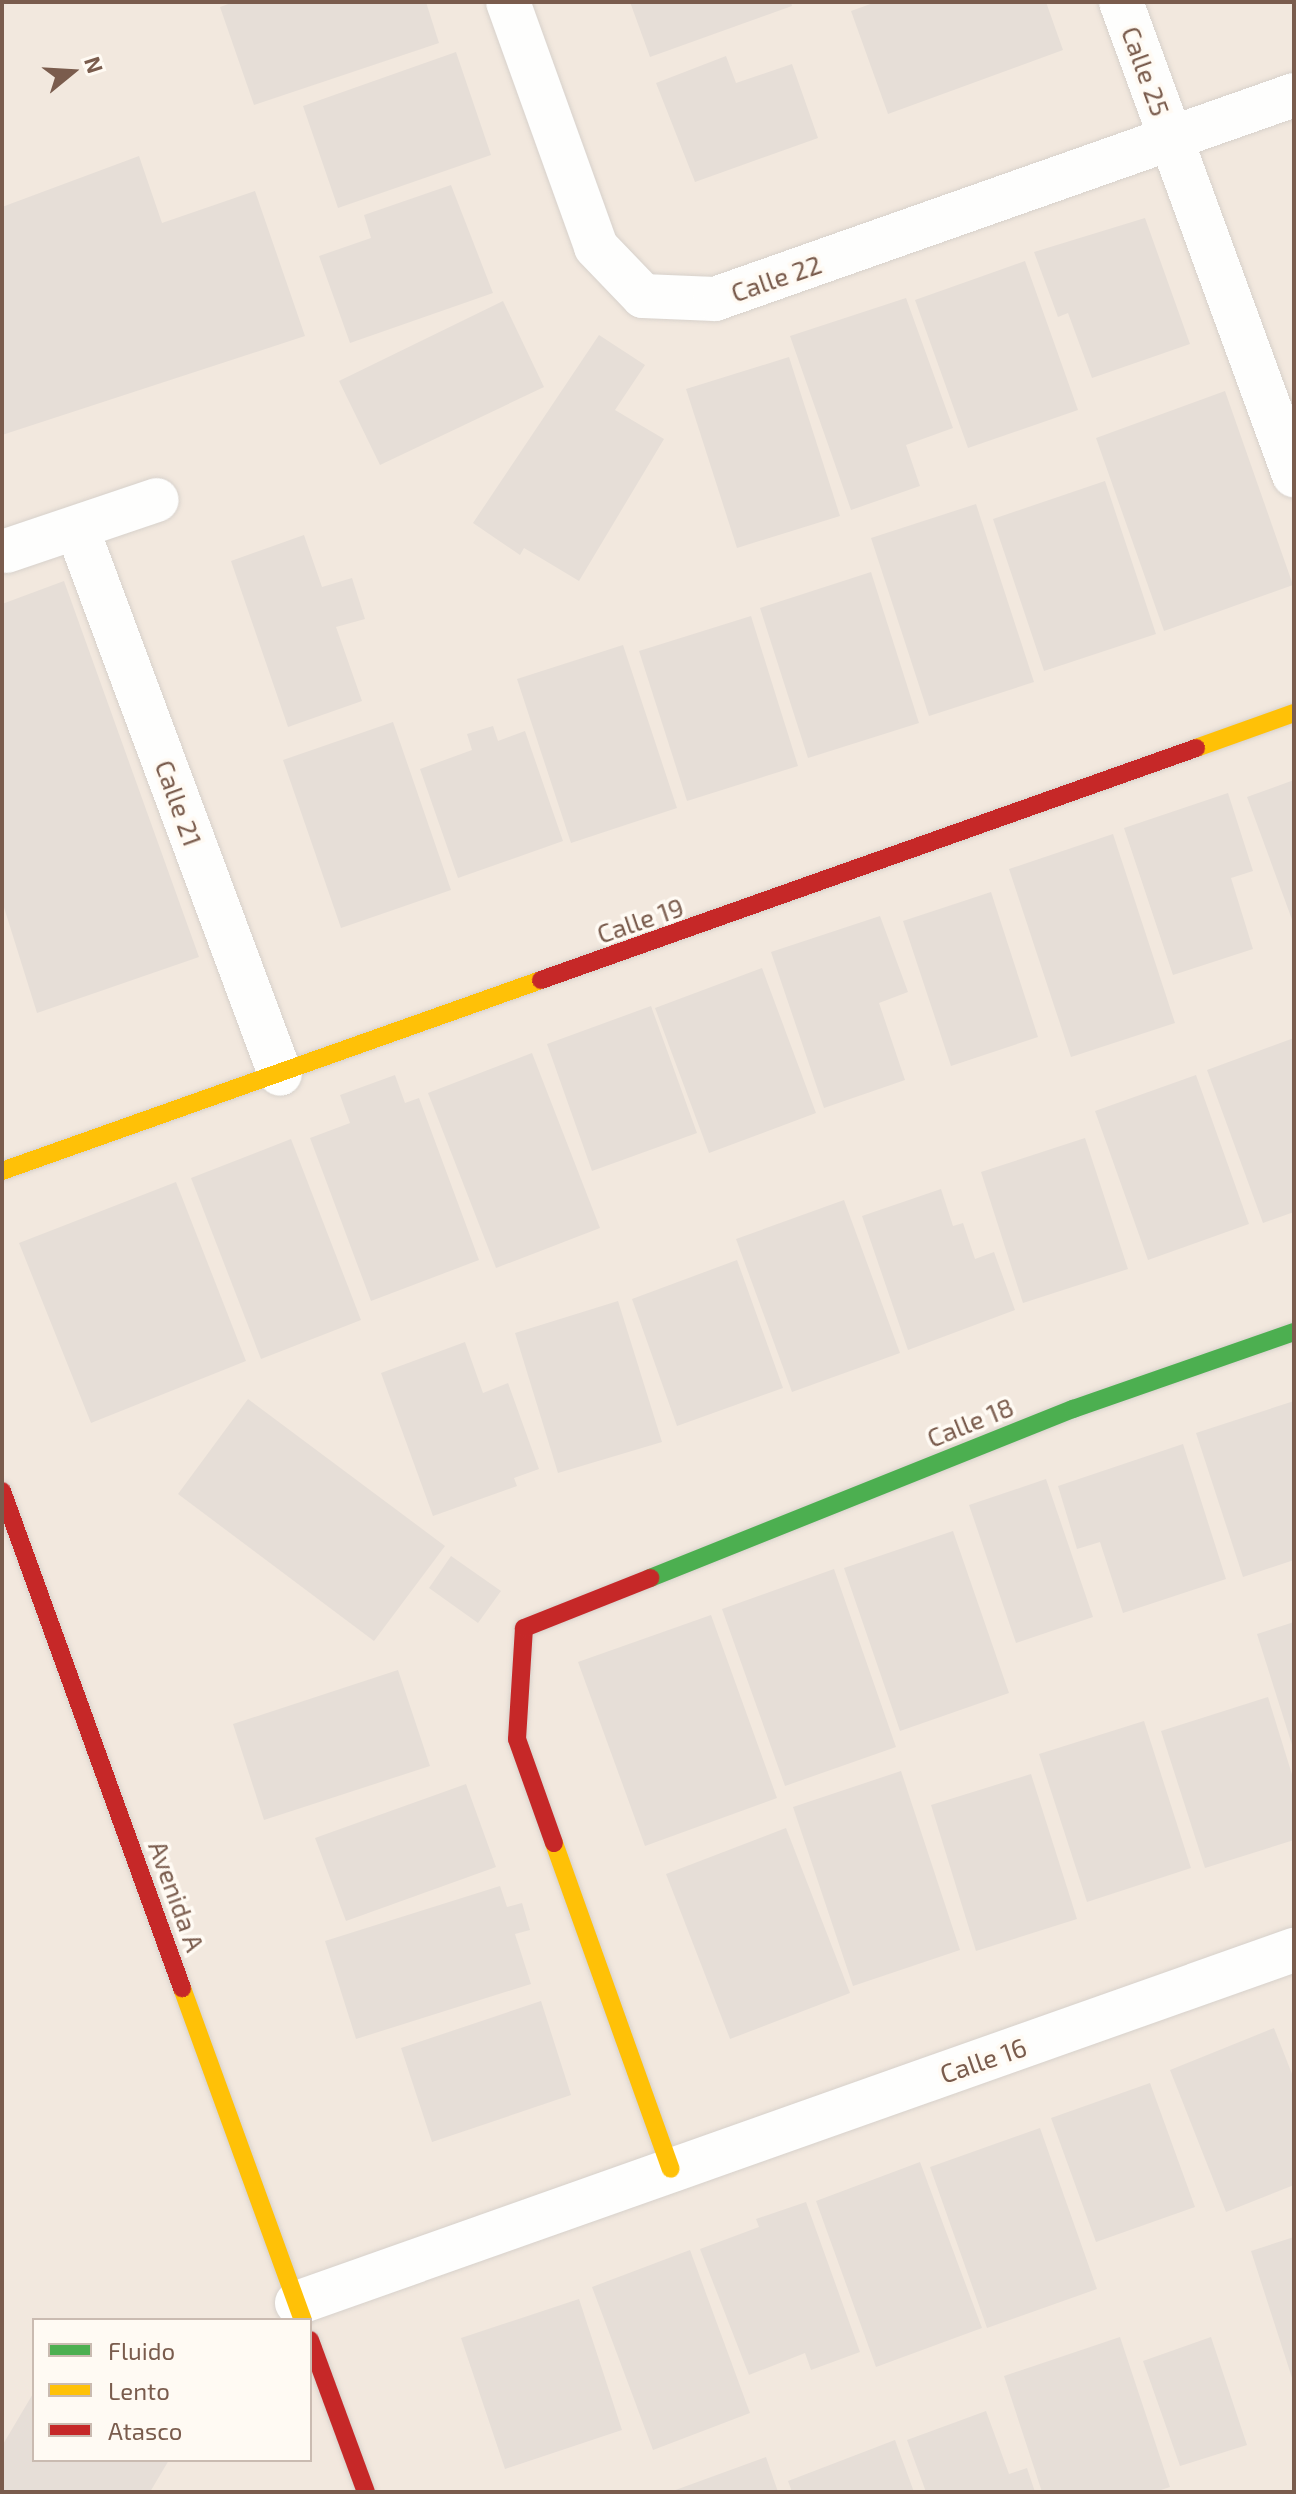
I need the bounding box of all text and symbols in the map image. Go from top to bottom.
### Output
street label: Calle 25 [1115,22,1177,120]
north arrow [32,32,112,112]
text: N [80,53,110,76]
street label: Calle 22 [727,248,825,308]
street label: Calle 21 [149,756,209,850]
street label: Calle 19 [593,891,687,949]
street label: Calle 18 [922,1391,1018,1453]
street label: Avenida A [143,1836,211,1956]
street label: Calle 16 [936,2031,1030,2089]
legend [32,2318,312,2462]
text: Fluido [108,2336,175,2365]
text: Lento [108,2376,170,2405]
text: Atasco [108,2416,182,2445]

